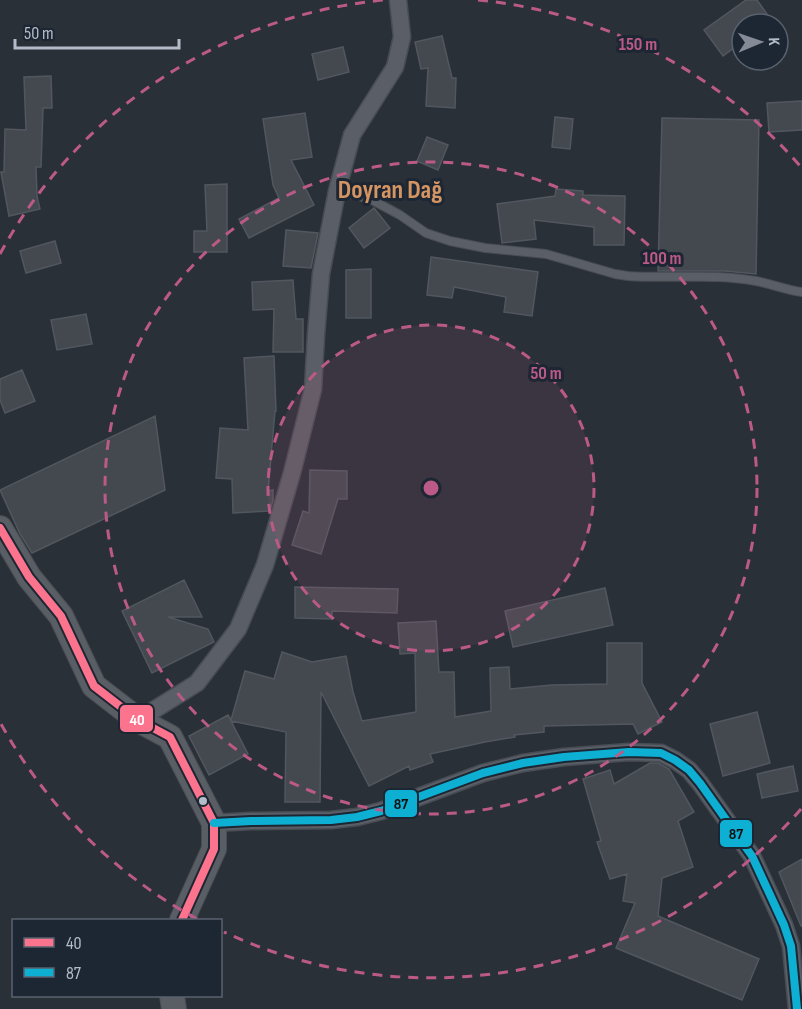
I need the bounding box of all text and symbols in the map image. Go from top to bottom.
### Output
scale bar [15,12,178,50]
north arrow [730,12,790,72]
text: 50 m [24,23,54,44]
text: 150 m [619,34,657,55]
text: K [764,37,783,46]
district label: Doyran Dağ [338,175,442,206]
text: 100 m [643,248,682,269]
text: 50 m [530,363,562,384]
centre of rings [421,478,441,498]
line badge: 40 [119,704,154,733]
text: 40 [129,711,145,730]
line badge: 87 [384,789,418,818]
unlabelled marker [197,795,209,807]
text: 87 [394,795,408,814]
line badge: 87 [719,819,753,848]
text: 87 [729,825,743,844]
legend [12,919,222,997]
text: 40 [66,933,82,954]
text: 87 [66,963,82,984]

